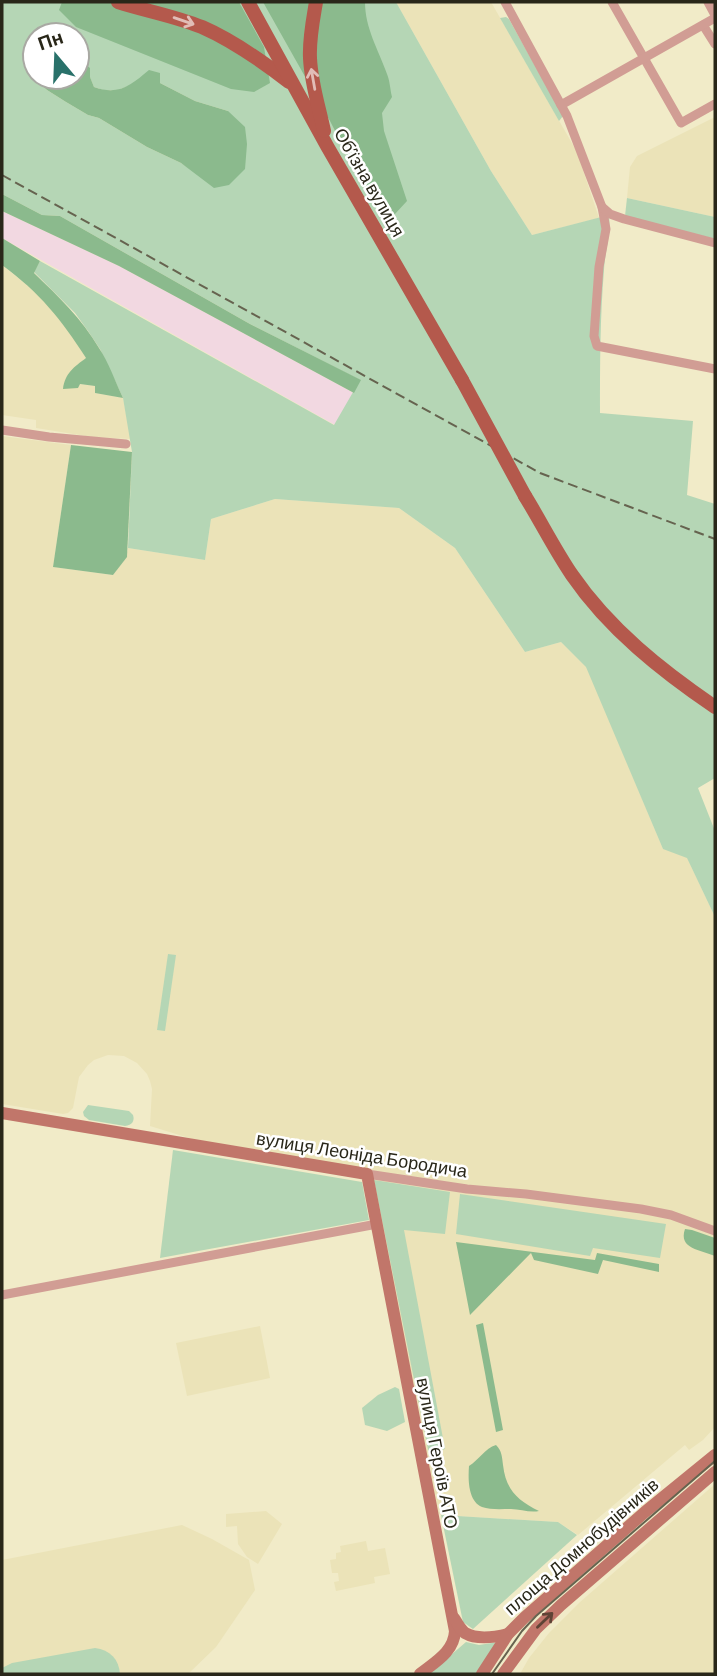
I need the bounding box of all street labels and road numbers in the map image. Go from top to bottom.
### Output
street label: Обʼїзна вулиця [330,124,410,240]
street label: вулиця Леоніда Бородича [255,1126,470,1182]
street label: вулиця Героїв АТО [413,1376,463,1530]
street label: площа Домнобудівників [499,1473,663,1619]

